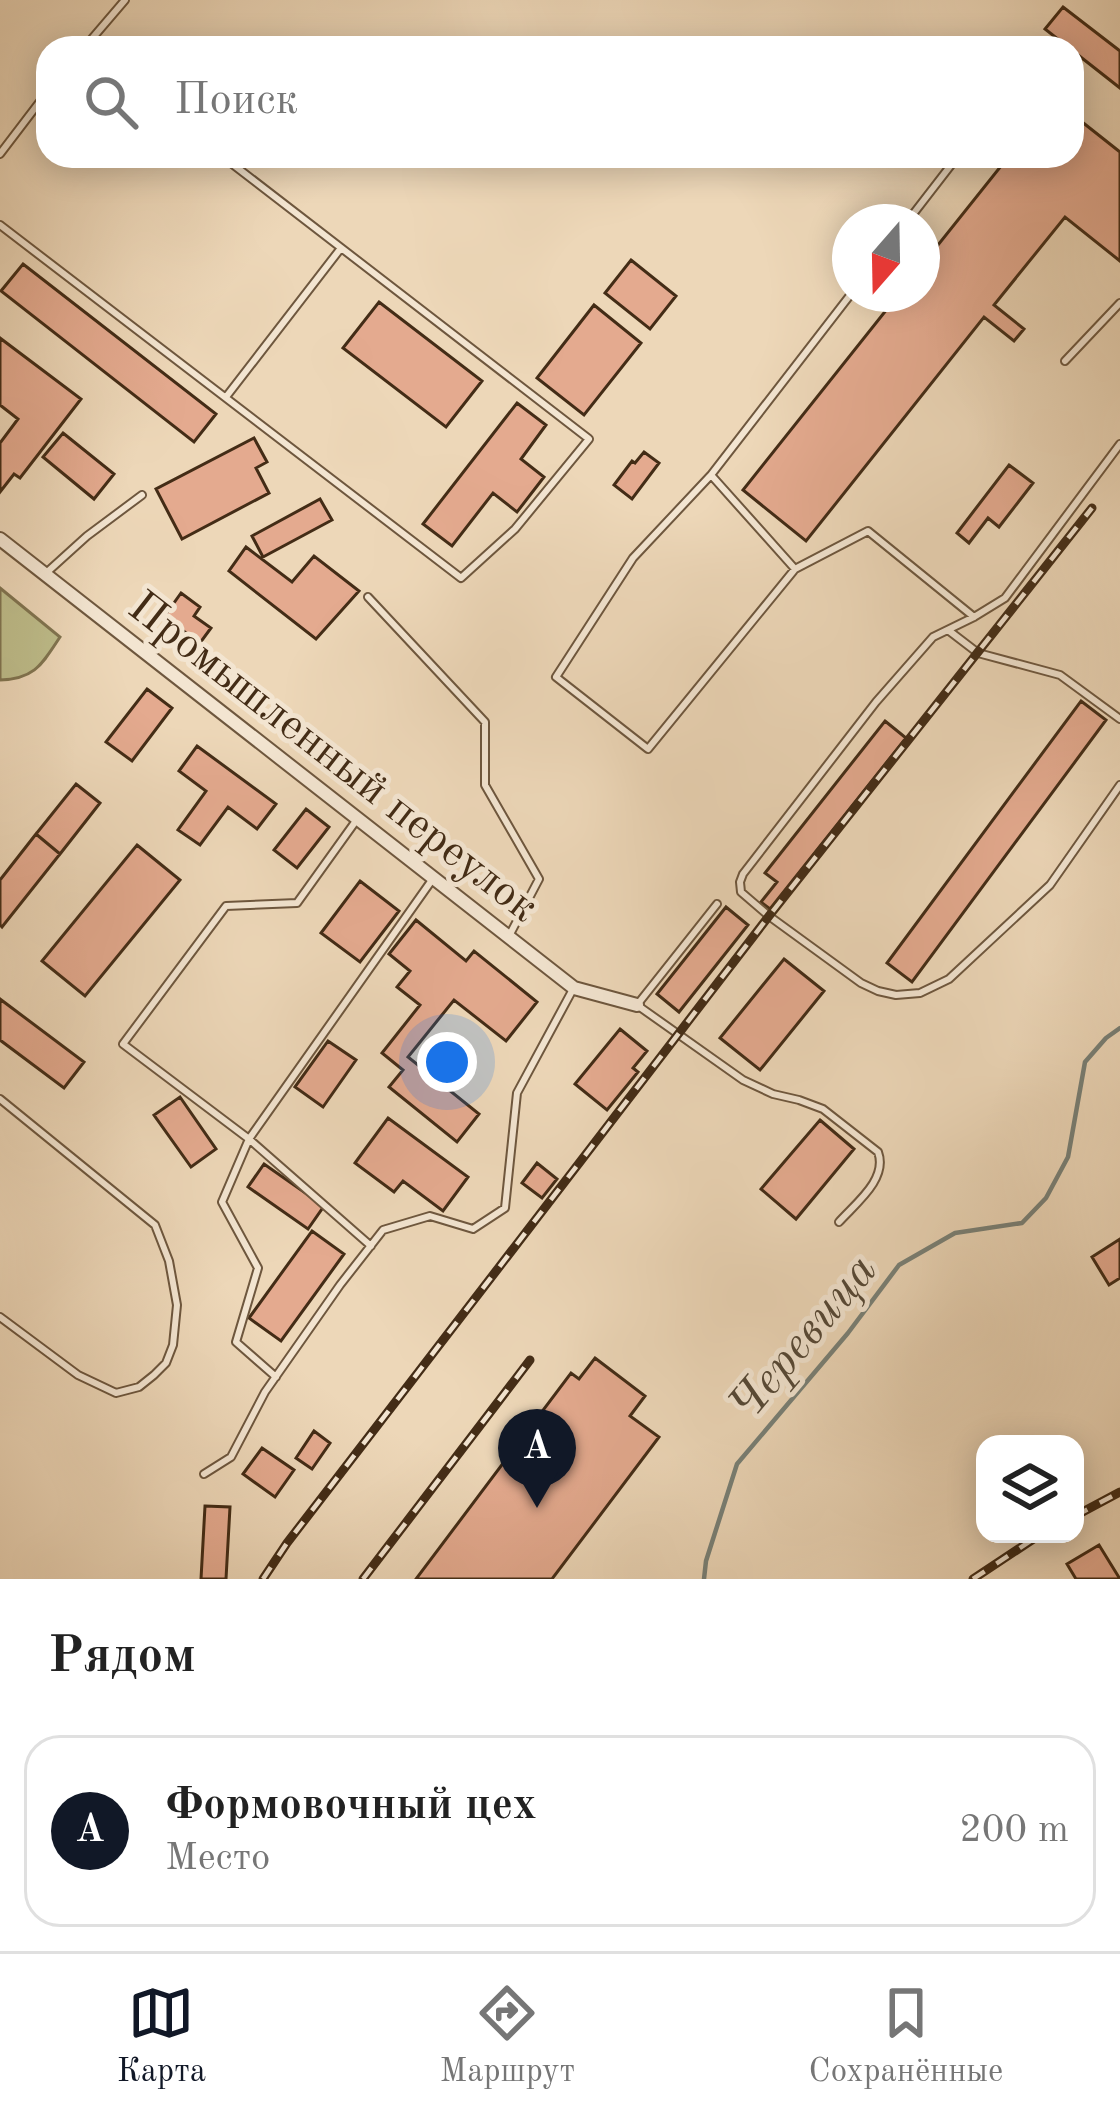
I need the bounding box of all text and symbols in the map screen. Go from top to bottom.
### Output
search box [36,36,1084,168]
icon: search [78,69,144,135]
text: Поиск [174,79,298,124]
north arrow [832,204,940,312]
street label: Промышленный переулок [119,585,546,932]
your location [417,1032,477,1092]
water label: Черевица [721,1246,887,1431]
pin: A [498,1409,576,1508]
map controls [976,1435,1084,1543]
button: layers [976,1435,1084,1543]
text: Рядом [48,1632,196,1683]
text: Формовочный цех [165,1784,536,1829]
text: A [75,1811,105,1850]
text: 200 m [959,1811,1069,1850]
text: Место [165,1839,270,1878]
tab: Карта [117,1980,206,2093]
tab: Маршрут [440,1980,575,2093]
tab: Сохранённые [809,1980,1003,2093]

